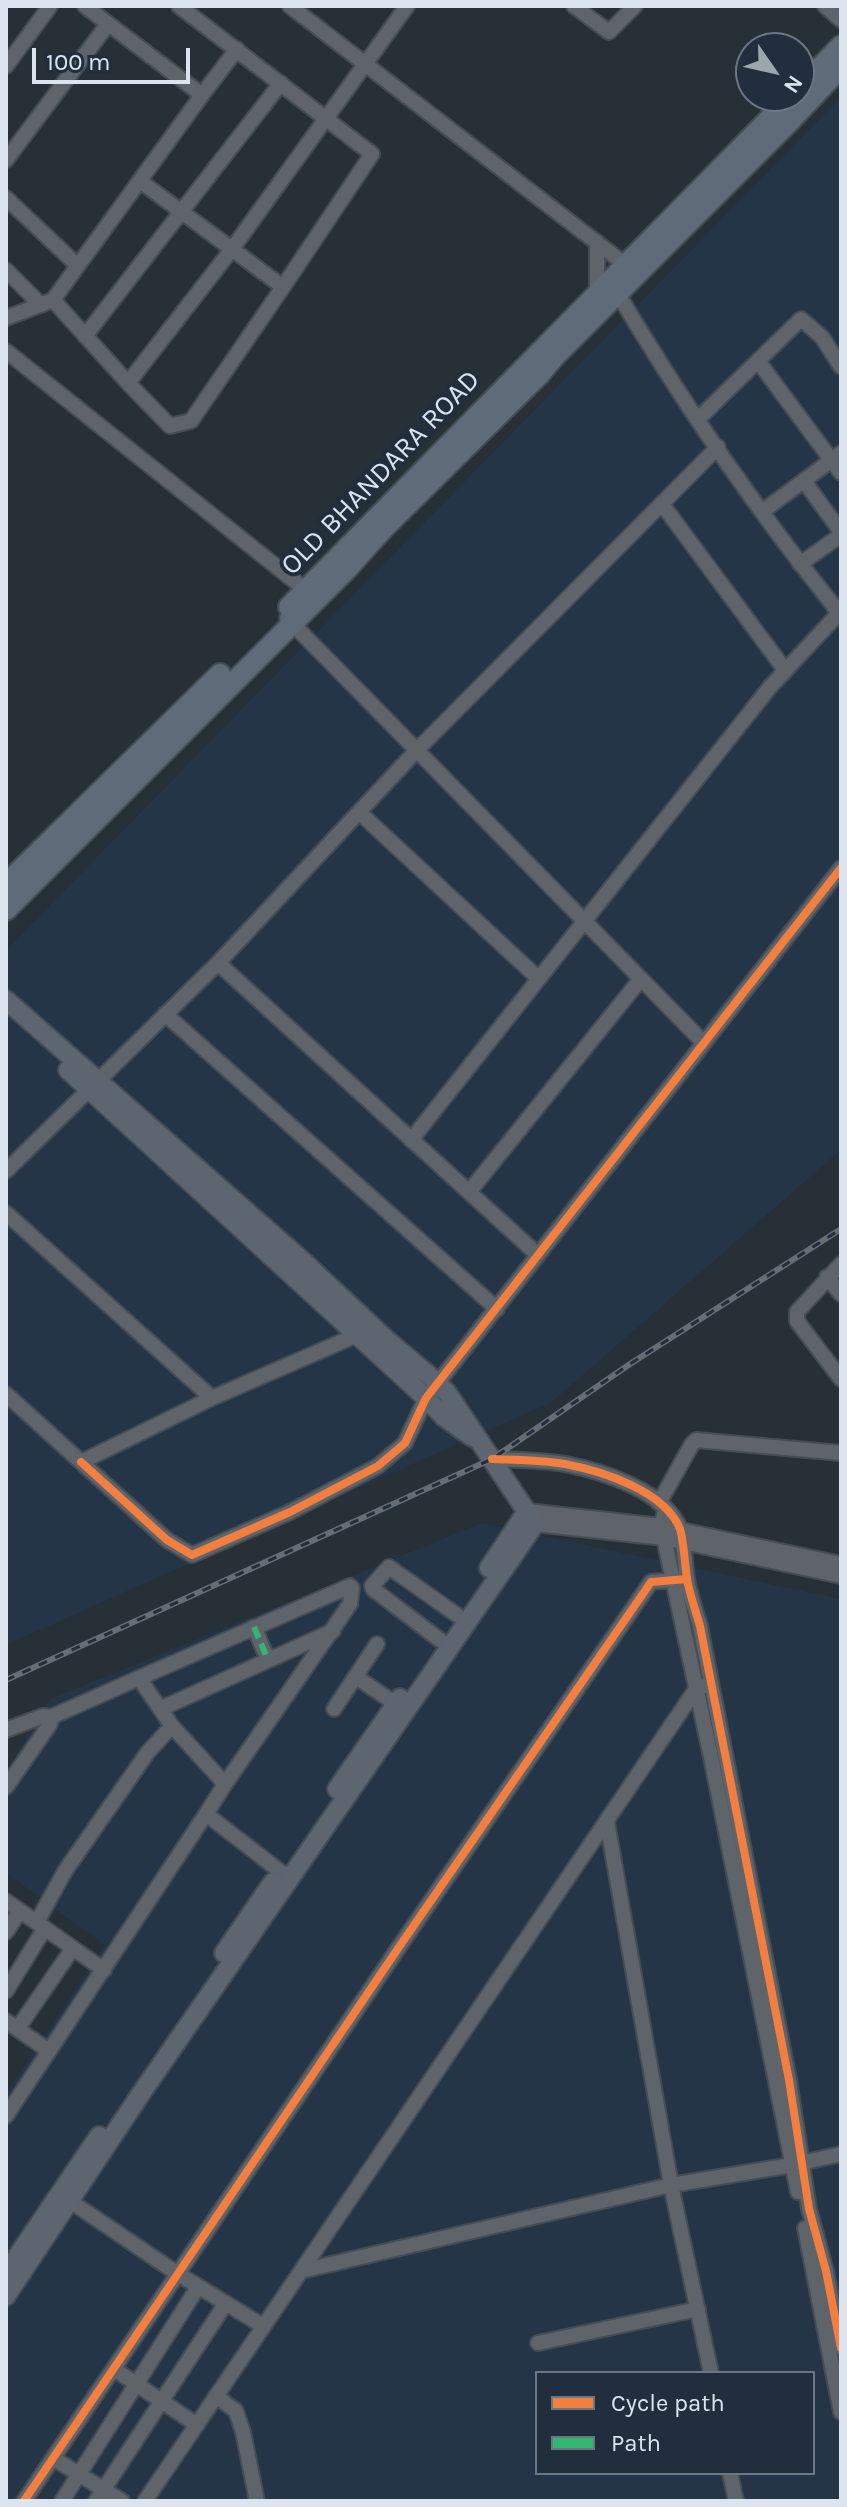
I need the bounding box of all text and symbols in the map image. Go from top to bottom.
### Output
scale bar [36,32,194,82]
north arrow [735,32,815,112]
text: 100 m [46,48,111,76]
text: N [778,70,808,98]
street label: OLD BHANDARA ROAD [274,364,488,582]
legend [535,2371,815,2475]
text: Cycle path [611,2389,725,2417]
text: Path [611,2429,661,2457]

